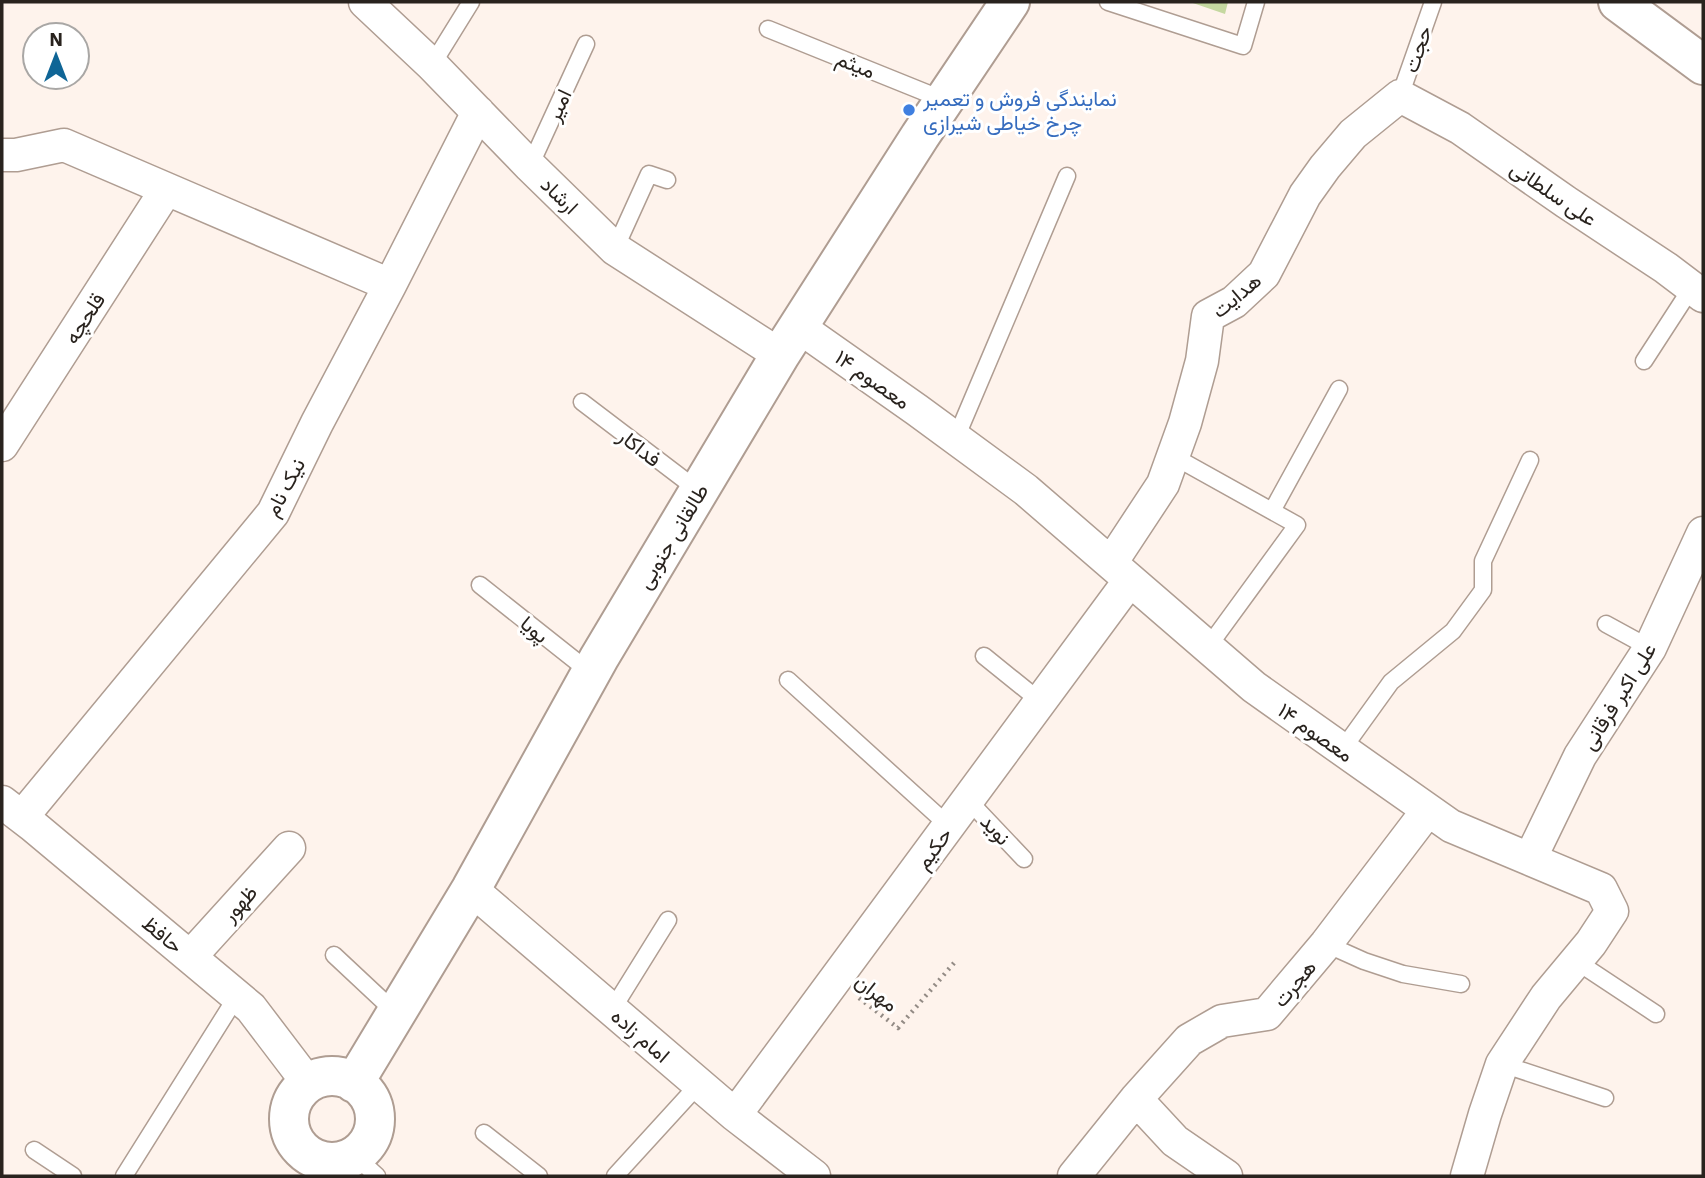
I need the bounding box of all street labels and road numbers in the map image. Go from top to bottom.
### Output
street label: حجت [1396,22,1438,76]
street label: میثم [832,44,880,85]
street label: امیر [538,84,578,127]
street label: علی سلطانی [1505,154,1603,232]
street label: ارشاد [535,170,585,220]
street label: هدایت [1205,266,1267,324]
street label: قلحچه [57,287,112,350]
street label: ۱۴ معصوم [829,343,916,416]
street label: فداکار [612,421,667,473]
street label: نیک نام [257,453,312,522]
street label: طالقانی جنوبی [630,478,714,594]
street label: پویا [514,609,555,650]
street label: علی اکبر فرقانی [1574,637,1662,755]
street label: ۱۴ معصوم [1272,696,1359,769]
street label: نوید [974,807,1018,851]
street label: حکیم [908,821,959,875]
street label: ظهور [214,879,263,928]
street label: حافظ [137,909,189,959]
street label: هجرت [1266,953,1322,1013]
street label: مهران [850,966,904,1018]
street label: امام زاده [605,1002,676,1069]

